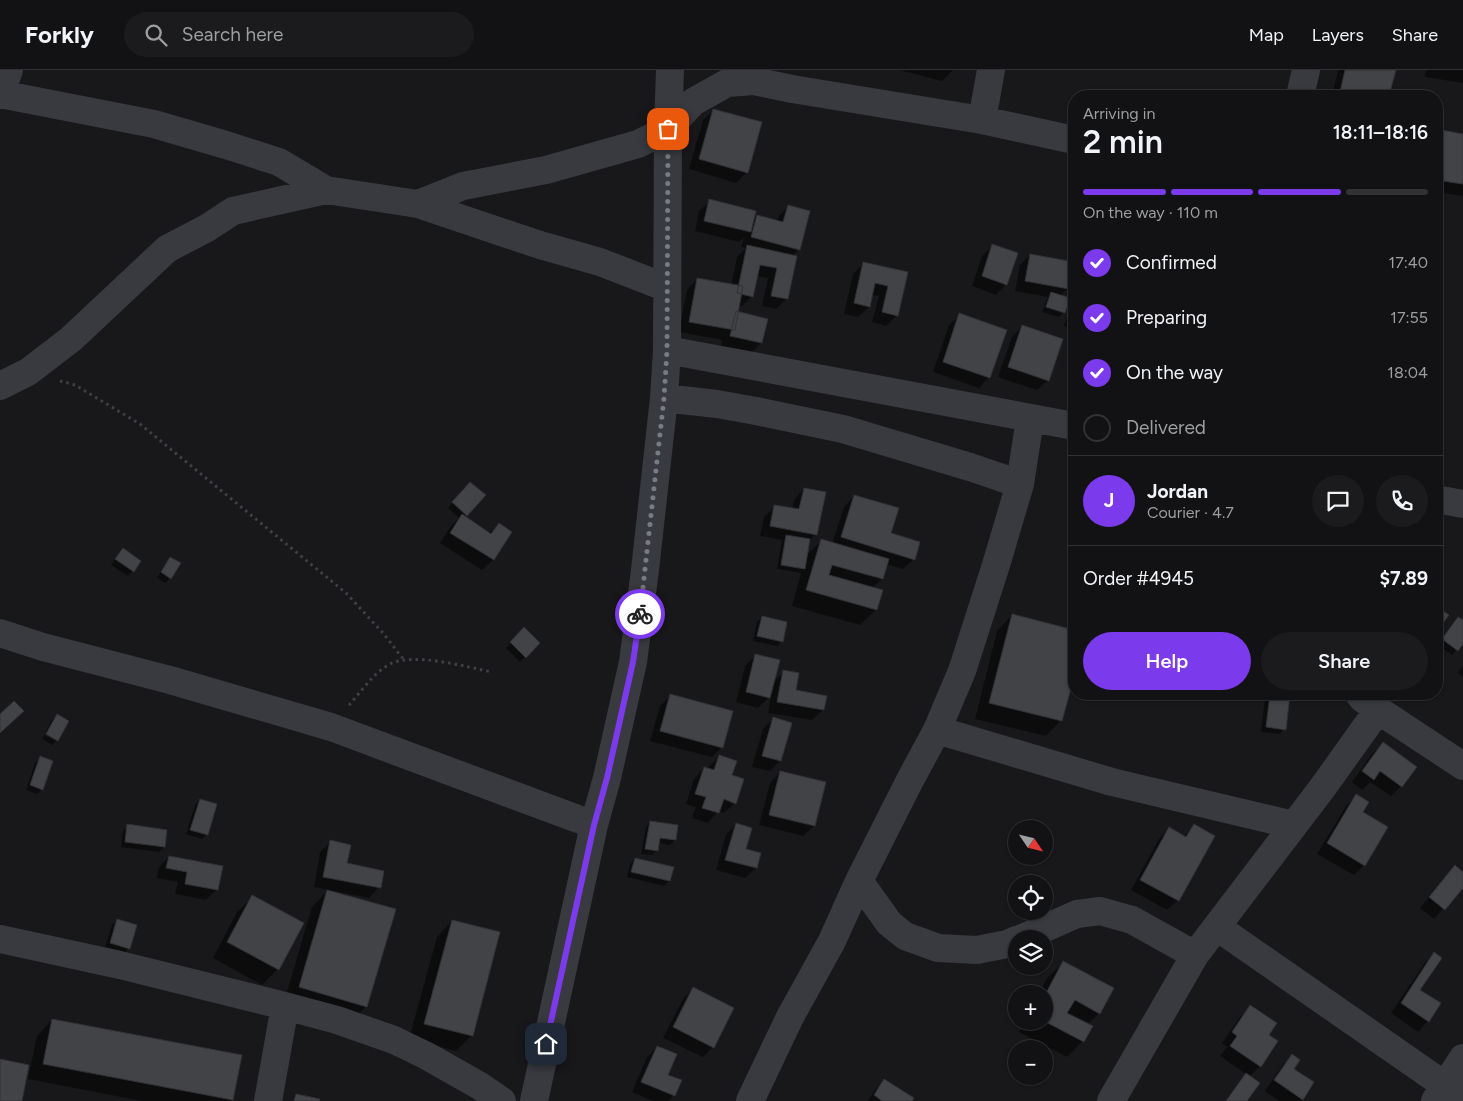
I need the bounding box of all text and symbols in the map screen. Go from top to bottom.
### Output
search box [124,12,474,57]
text: Forkly [25,20,94,49]
icon: search [142,21,170,49]
text: Search here [182,23,283,46]
text: Map [1249,24,1284,46]
text: Layers [1312,24,1364,46]
text: Share [1392,24,1438,46]
text: Arriving in [1083,104,1155,123]
pin [647,108,689,150]
icon: bag [654,115,682,143]
text: 18:11–18:16 [1333,121,1428,144]
text: 2 min [1083,123,1163,161]
text: On the way · 110 m [1083,203,1218,222]
icon: check [1083,249,1111,277]
text: Confirmed [1126,251,1217,274]
text: 17:40 [1389,253,1428,272]
icon: check [1083,304,1111,332]
text: Preparing [1126,306,1207,329]
text: 17:55 [1390,308,1428,327]
icon: check [1083,359,1111,387]
text: On the way [1126,361,1223,384]
text: 18:04 [1387,363,1428,382]
text: Delivered [1126,416,1206,439]
button: chat [1312,475,1364,527]
button: phone [1376,475,1428,527]
text: Jordan [1147,480,1208,503]
text: J [1104,489,1114,512]
text: Courier · 4.7 [1147,503,1234,522]
text: Order #4945 [1083,567,1194,590]
text: $7.89 [1380,567,1428,590]
courier [615,589,665,639]
icon: bike [626,600,654,628]
button: Help [1083,632,1251,690]
button: Share [1261,632,1428,690]
north arrow [1008,820,1052,865]
map controls [1008,820,1053,1085]
button: locate [1008,875,1053,920]
button: layers [1008,930,1053,975]
button: + [1008,985,1053,1030]
pin [525,1023,567,1065]
icon: home [532,1030,560,1058]
button: − [1008,1040,1053,1085]

